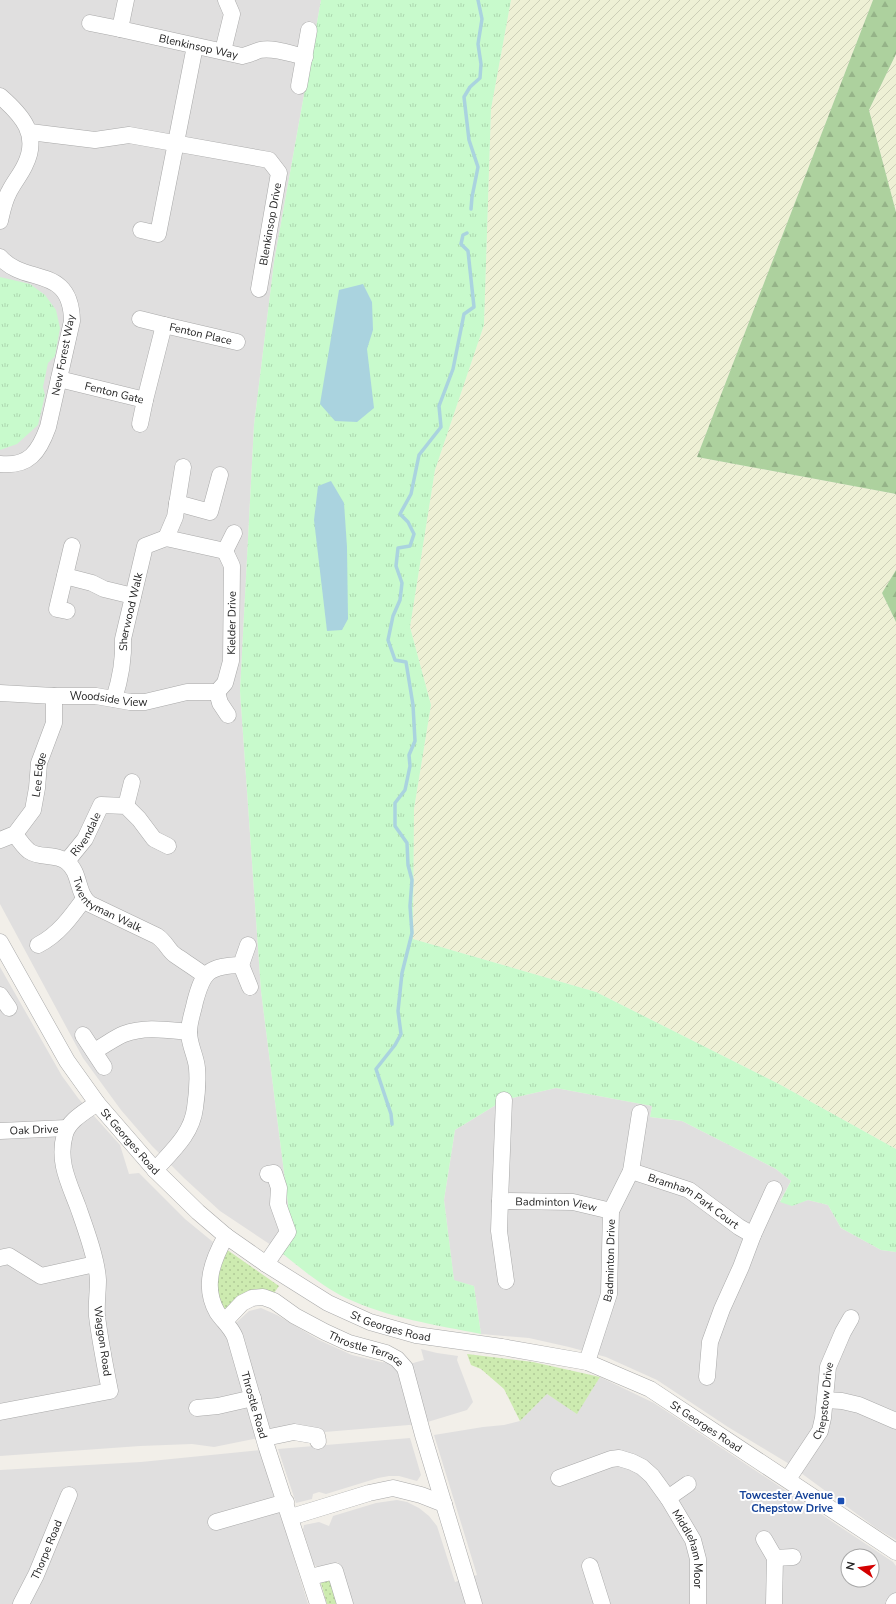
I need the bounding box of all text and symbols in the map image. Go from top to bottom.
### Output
street label: Blenkinsop Way [157,31,240,63]
street label: Blenkinsop Drive [256,181,285,267]
street label: New Forest Way [48,313,79,397]
street label: Fenton Place [168,319,233,349]
street label: Fenton Gate [83,379,146,407]
street label: Sherwood Walk [116,571,147,651]
street label: Kielder Drive [224,591,240,655]
street label: Woodside View [70,689,148,710]
street label: Lee Edge [28,750,50,799]
street label: Rivendale [67,810,105,859]
street label: Twentyman Walk [69,875,145,936]
street label: St Georges Road [97,1105,163,1178]
street label: Oak Drive [9,1121,59,1139]
street label: Bramham Park Court [646,1170,742,1233]
street label: Badminton View [515,1194,599,1215]
street label: Badminton Drive [600,1219,619,1304]
street label: Waggon Road [90,1305,115,1377]
street label: St Georges Road [348,1307,432,1345]
street label: Throstle Terrace [326,1328,407,1370]
street label: Chepstow Drive [809,1359,838,1443]
street label: Throstle Road [237,1370,271,1441]
street label: St Georges Road [667,1397,745,1456]
place label: Towcester Avenue Chepstow Drive [739,1488,833,1516]
marker: Towcester Avenue Chepstow Drive [836,1496,846,1506]
street label: Middleham Moor [668,1507,705,1589]
street label: Thorpe Road [28,1518,66,1583]
north arrow [840,1548,880,1588]
text: N [843,1560,859,1572]

